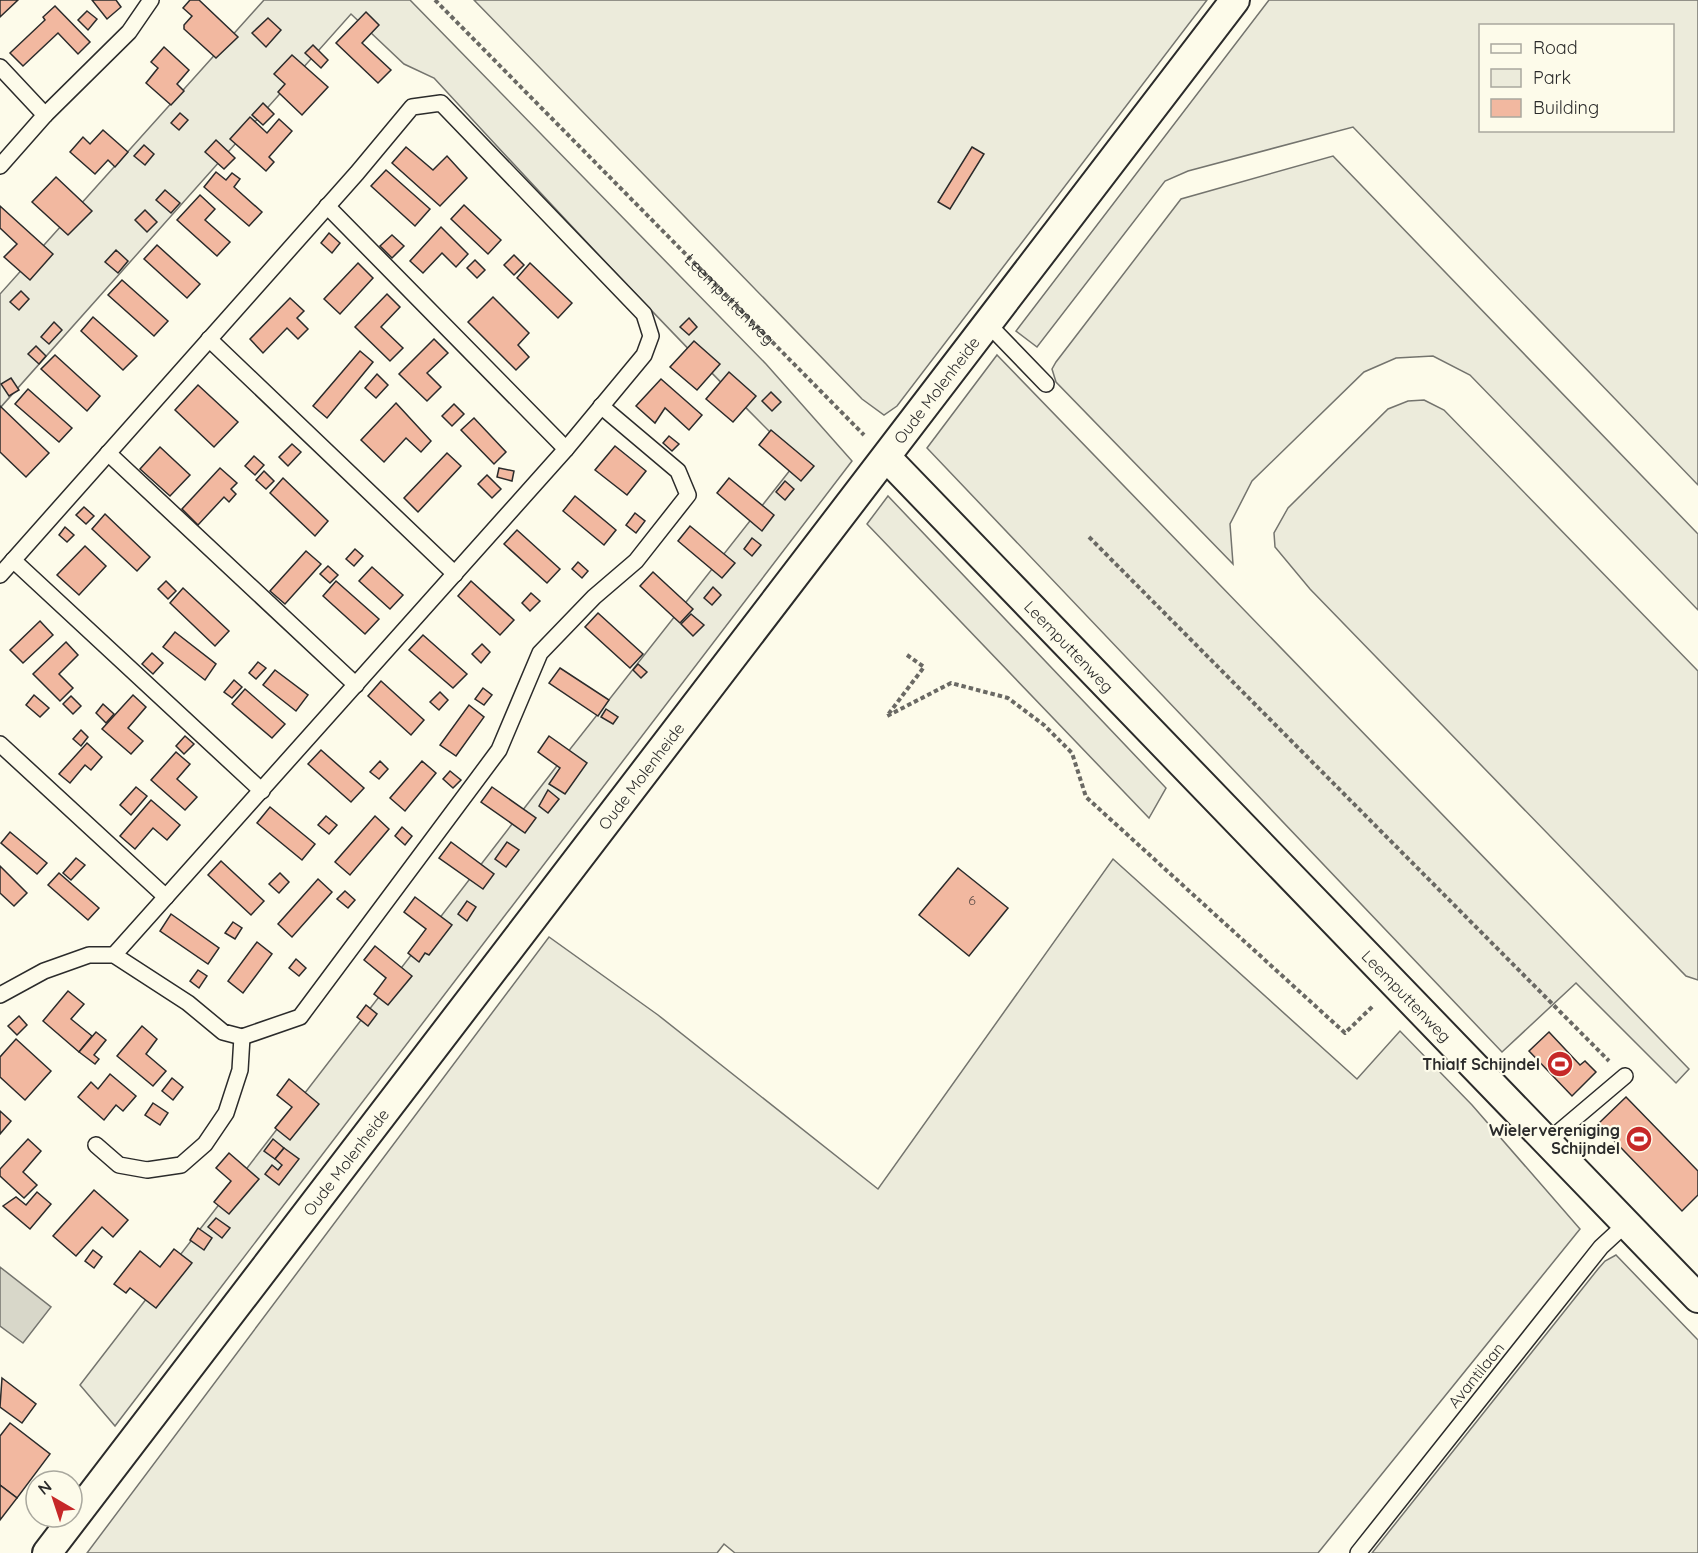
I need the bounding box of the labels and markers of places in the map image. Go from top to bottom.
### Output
sports icon: Thialf Schijndel [1545,1049,1575,1079]
place label: Thialf Schijndel [1422,1054,1540,1074]
place label: Wielervereniging Schijndel [1489,1120,1620,1158]
sports icon: Wielervereniging Schijndel [1624,1124,1654,1154]

